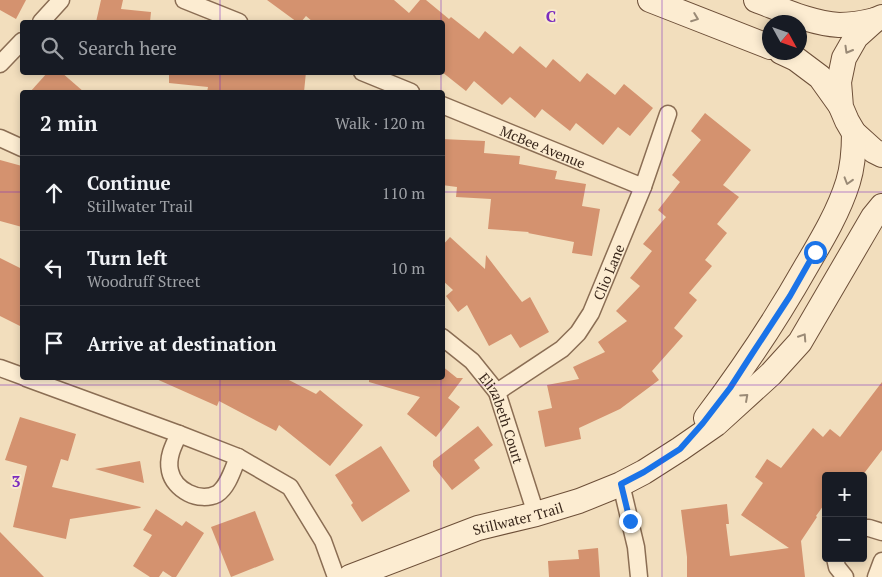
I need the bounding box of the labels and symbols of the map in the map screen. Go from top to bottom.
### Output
text: C [546,5,556,27]
one-way arrow [690,12,699,22]
north arrow [762,15,807,60]
one-way arrow [845,45,855,54]
street label: McBee Avenue [497,120,588,172]
one-way arrow [844,177,854,185]
street label: Clio Lane [588,241,628,303]
route start [804,241,827,264]
one-way arrow [796,333,806,342]
street label: Elizabeth Court [475,368,529,466]
one-way arrow [740,394,749,403]
text: 3 [11,470,21,492]
street label: Stillwater Trail [469,497,565,539]
route end [619,510,642,533]

